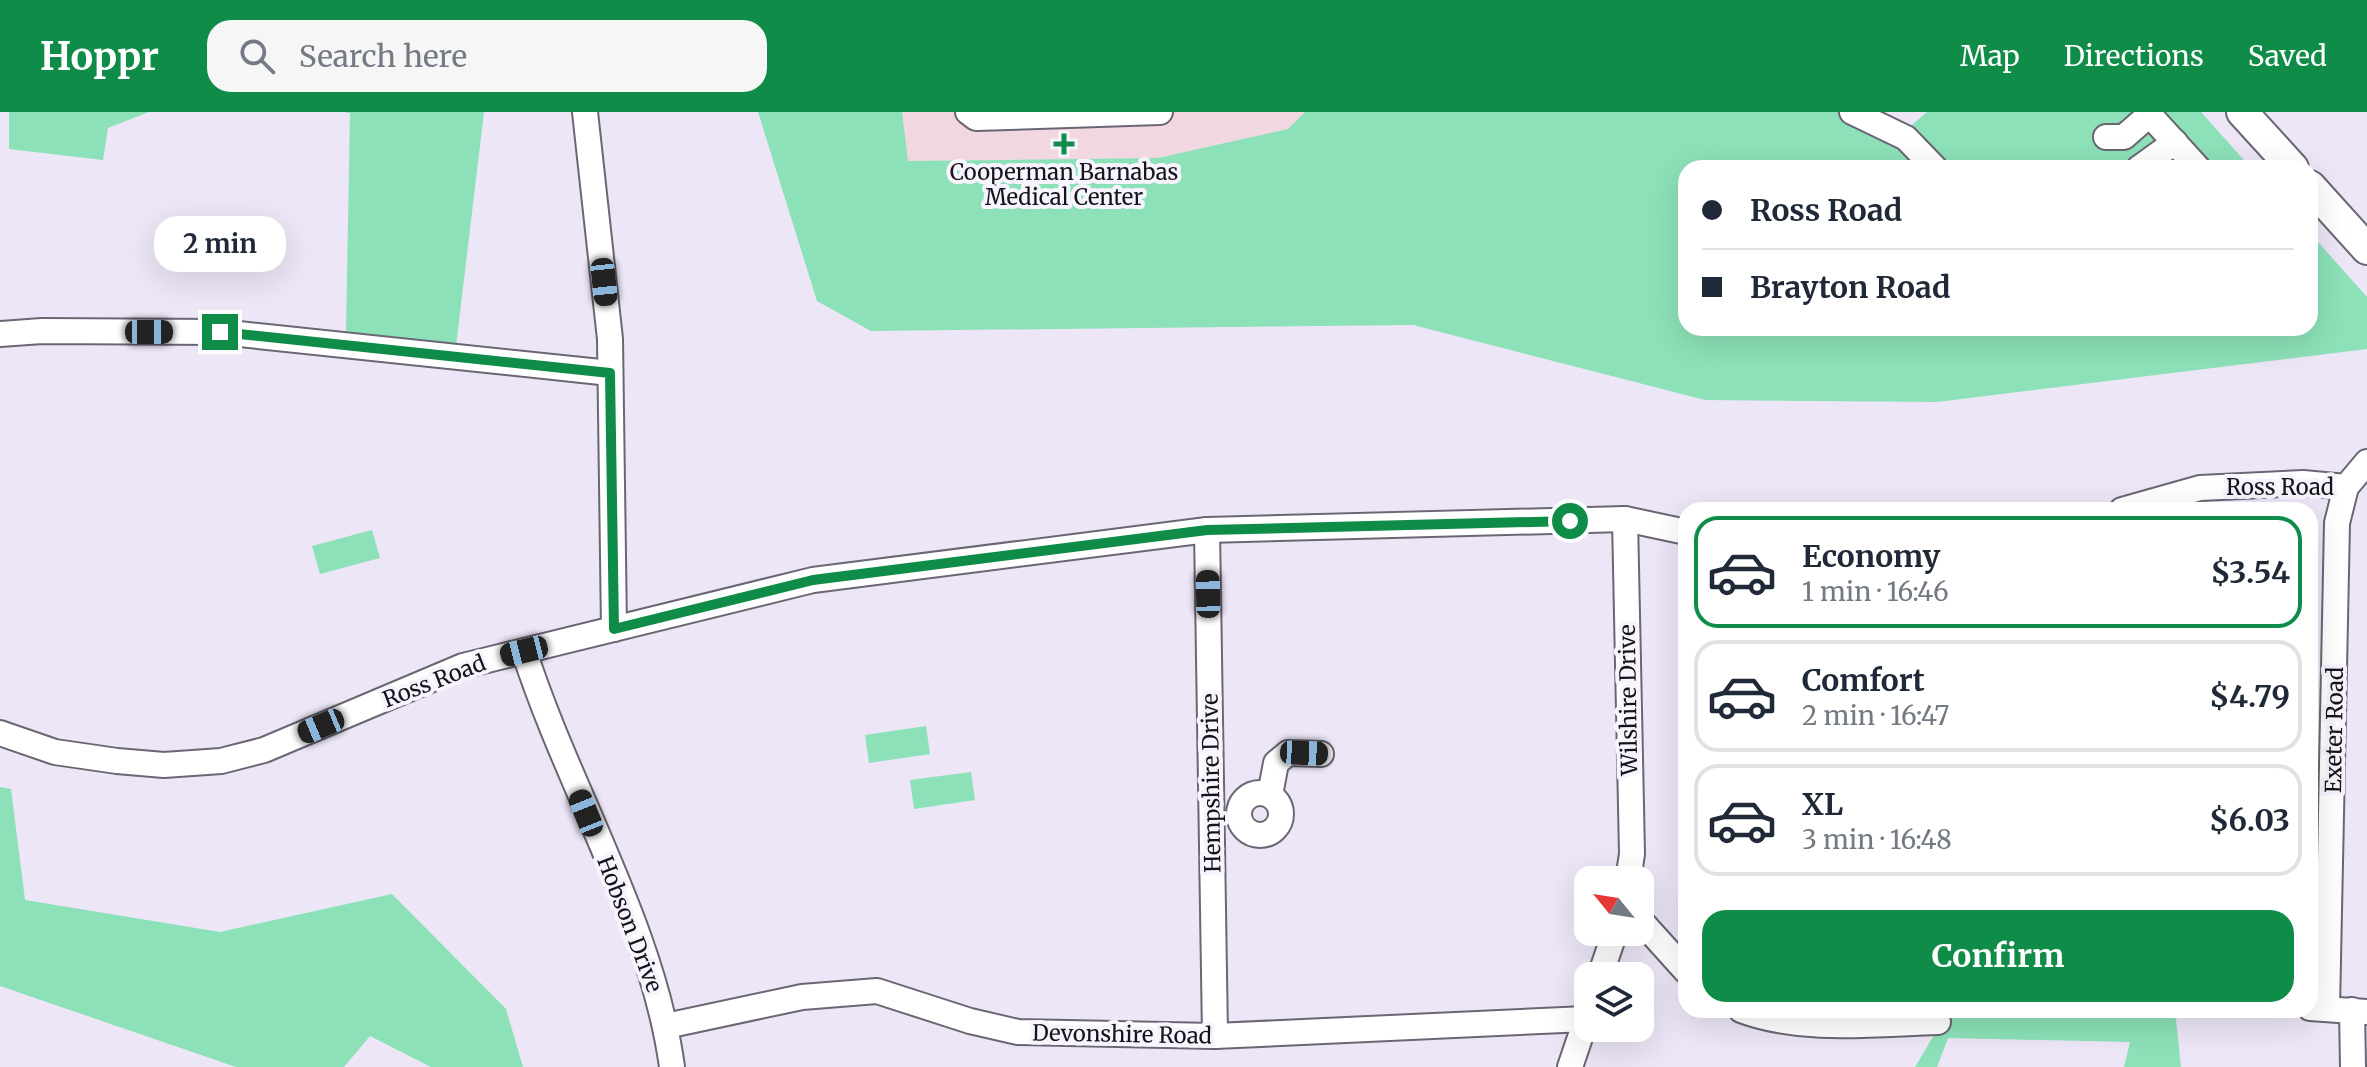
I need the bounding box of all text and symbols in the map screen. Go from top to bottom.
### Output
search box [207,20,767,92]
text: Hoppr [40,33,159,80]
icon: search [235,34,279,78]
text: Search here [299,37,467,75]
text: Map [1960,38,2020,74]
text: Directions [2064,38,2204,74]
text: Saved [2248,38,2327,74]
marker: Cooperman Barnabas Medical Center [1053,133,1075,155]
place label: Cooperman Barnabas Medical Center [950,158,1178,211]
text: Ross Road [1750,191,1902,229]
callout: 2 min [154,216,286,272]
text: 2 min [183,227,257,260]
car [590,257,618,307]
text: Brayton Road [1750,268,1950,306]
route end [202,314,238,350]
car [125,320,173,344]
street label: Ross Road [2226,473,2334,501]
route start [1552,503,1588,539]
icon: car [1706,536,1778,608]
text: Economy [1802,537,1940,575]
text: $3.54 [2210,553,2290,591]
car [1196,570,1220,618]
text: 1 min · 16:46 [1802,575,1949,608]
street label: Wilshire Drive [1613,624,1643,777]
car [498,634,550,668]
street label: Ross Road [379,649,489,713]
icon: car [1706,660,1778,732]
text: Comfort [1802,661,1925,699]
street label: Exeter Road [2319,667,2349,793]
text: $4.79 [2209,677,2290,715]
street label: Hempshire Drive [1195,693,1227,873]
text: 2 min · 16:47 [1802,699,1949,732]
car [294,706,348,746]
car [1280,740,1328,766]
icon: car [1706,784,1778,856]
text: XL [1802,785,1843,823]
car [566,786,606,840]
text: $6.03 [2209,801,2290,839]
text: 3 min · 16:48 [1802,823,1952,856]
street label: Hobson Drive [591,852,669,996]
north arrow [1574,866,1654,946]
map controls [1574,866,1654,1042]
button: Confirm [1702,910,2294,1002]
button: layers [1574,962,1654,1042]
street label: Devonshire Road [1032,1018,1212,1050]

